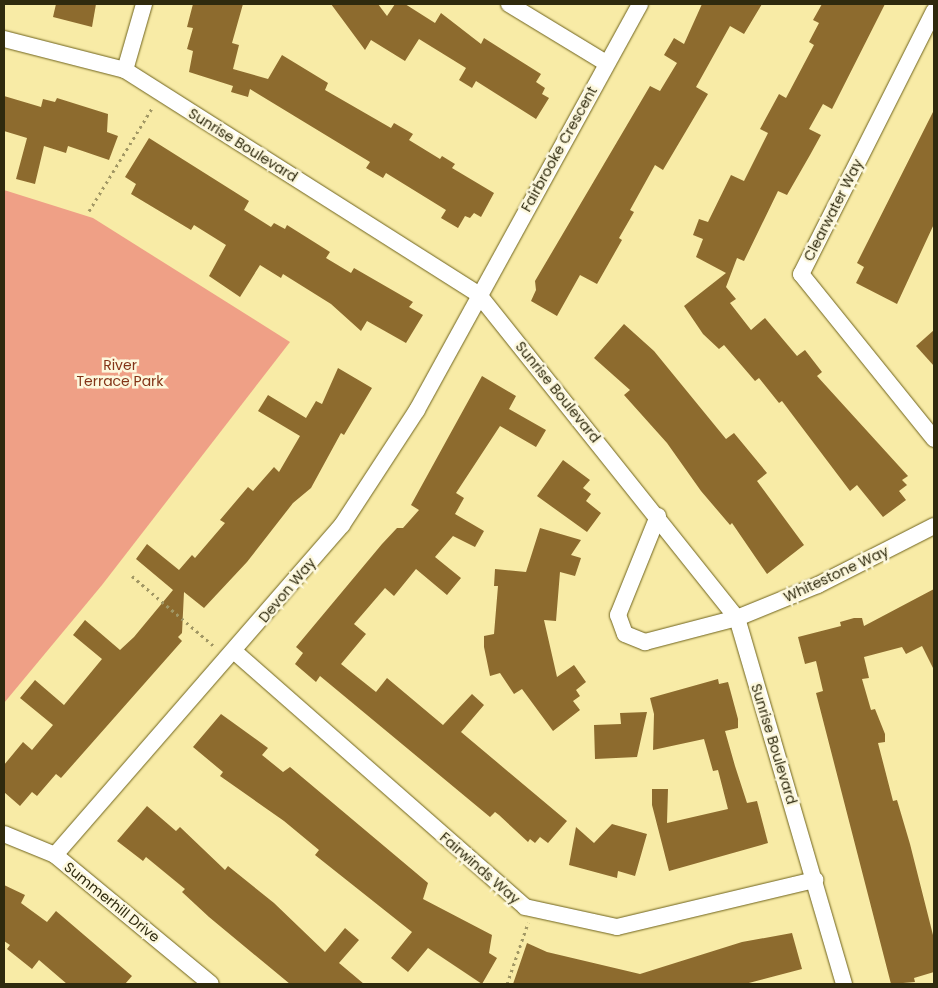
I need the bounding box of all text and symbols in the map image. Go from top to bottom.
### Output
street label: Fairbrooke Crescent [518,83,600,215]
street label: Sunrise Boulevard [185,105,301,185]
street label: Clearwater Way [800,156,866,264]
street label: Sunrise Boulevard [512,338,604,446]
park label: River Terrace Park [76,357,164,390]
street label: Whitestone Way [781,542,891,606]
street label: Devon Way [255,554,319,626]
street label: Sunrise Boulevard [748,682,800,806]
street label: Fairwinds Way [437,829,523,907]
street label: Summerhill Drive [61,858,163,946]

